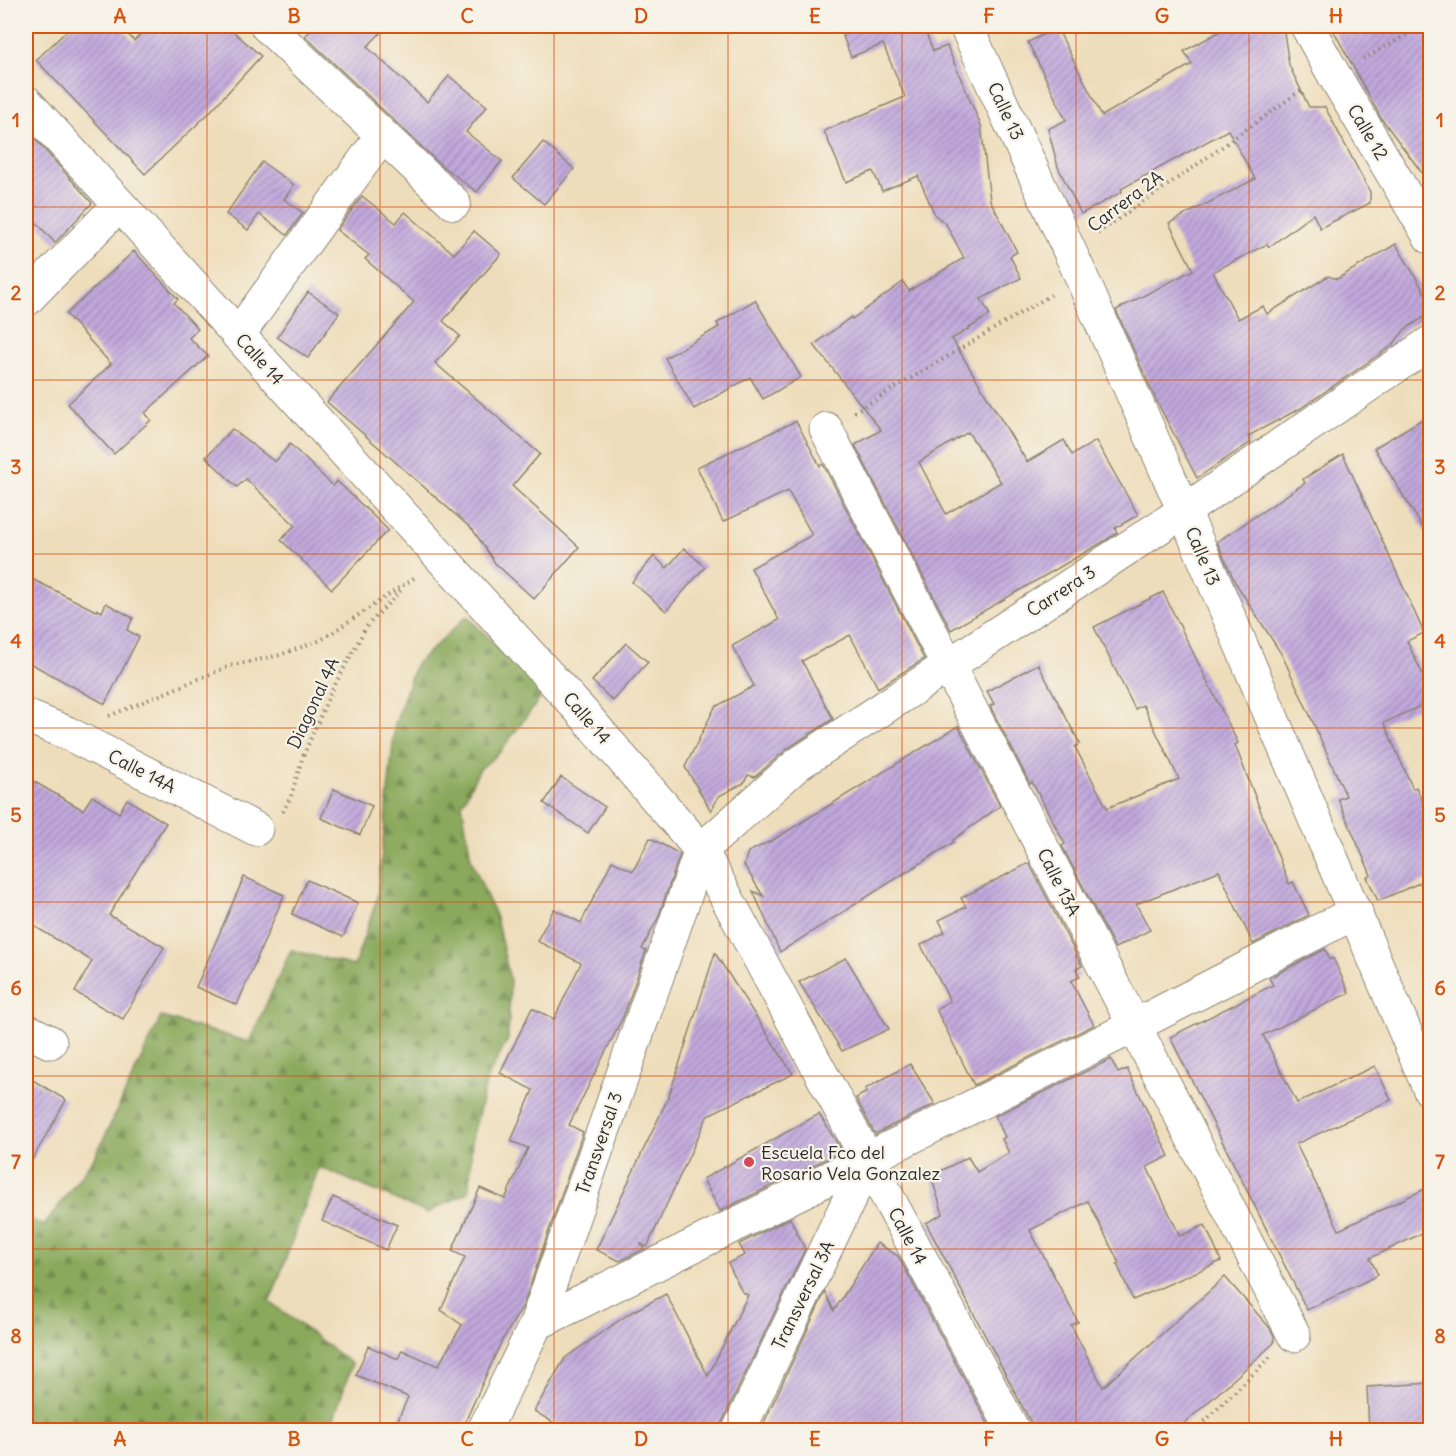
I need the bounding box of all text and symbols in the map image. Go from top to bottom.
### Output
text: A [114,3,127,28]
text: B [287,3,301,28]
text: C [460,3,474,28]
text: D [634,3,648,28]
text: E [809,3,821,28]
text: F [983,3,995,28]
text: G [1155,3,1169,28]
text: H [1329,3,1343,28]
street label: Calle 13 [983,78,1029,144]
street label: Calle 12 [1342,100,1394,164]
text: 1 [12,107,20,132]
text: 1 [1436,107,1444,132]
street label: Carrera 2A [1083,165,1167,237]
text: 2 [11,280,22,305]
text: 2 [1435,280,1446,305]
street label: Calle 14 [231,328,289,390]
text: 3 [10,454,22,479]
text: 3 [1434,454,1446,479]
street label: Calle 13 [1180,523,1226,589]
street label: Carrera 3 [1022,560,1100,622]
text: 4 [10,628,22,653]
text: 4 [1434,628,1446,653]
street label: Diagonal 4A [282,654,344,752]
street label: Calle 14 [558,687,616,749]
street label: Calle 14A [104,744,180,798]
text: 5 [10,802,22,827]
text: 5 [1434,802,1446,827]
street label: Calle 13A [1032,844,1086,920]
text: 6 [10,975,22,1000]
text: 6 [1434,975,1446,1000]
street label: Transversal 3 [571,1089,627,1197]
place label: Escuela Fco del Rosario Vela Gonzalez [761,1141,941,1185]
text: 7 [11,1149,21,1174]
text: 7 [1435,1149,1445,1174]
marker: Escuela Fco del Rosario Vela Gonzalez [742,1155,756,1169]
street label: Calle 14 [883,1203,933,1269]
street label: Transversal 3A [767,1237,839,1353]
text: 8 [10,1323,22,1348]
text: 8 [1434,1323,1446,1348]
text: A [114,1426,127,1451]
text: B [287,1426,301,1451]
text: C [460,1426,474,1451]
text: D [634,1426,648,1451]
text: E [809,1426,821,1451]
text: F [983,1426,995,1451]
text: G [1155,1426,1169,1451]
text: H [1329,1426,1343,1451]

